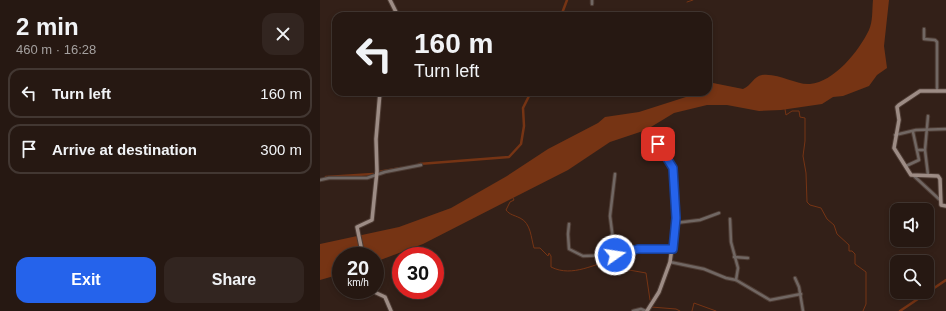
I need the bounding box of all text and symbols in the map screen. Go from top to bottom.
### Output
text: 2 min [16,13,79,40]
button: close [262,13,304,55]
icon: left [348,28,400,80]
text: 160 m [414,28,493,59]
text: 460 m · 16:28 [16,42,96,57]
text: Turn left [414,61,479,81]
icon: left [18,82,40,104]
text: Turn left [52,85,111,102]
text: 160 m [260,85,302,102]
pin [641,127,675,161]
icon: arrive [647,133,669,155]
icon: arrive [18,138,40,160]
text: Arrive at destination [52,141,197,158]
text: 300 m [260,141,302,158]
map controls [890,203,934,299]
button: sound [890,203,934,247]
position arrow [594,234,636,276]
speed limit sign: 30 [392,247,444,299]
button: search [890,255,934,299]
button: Exit [16,257,156,303]
button: Share [164,257,304,303]
text: 20 [347,257,369,279]
text: km/h [347,277,369,288]

